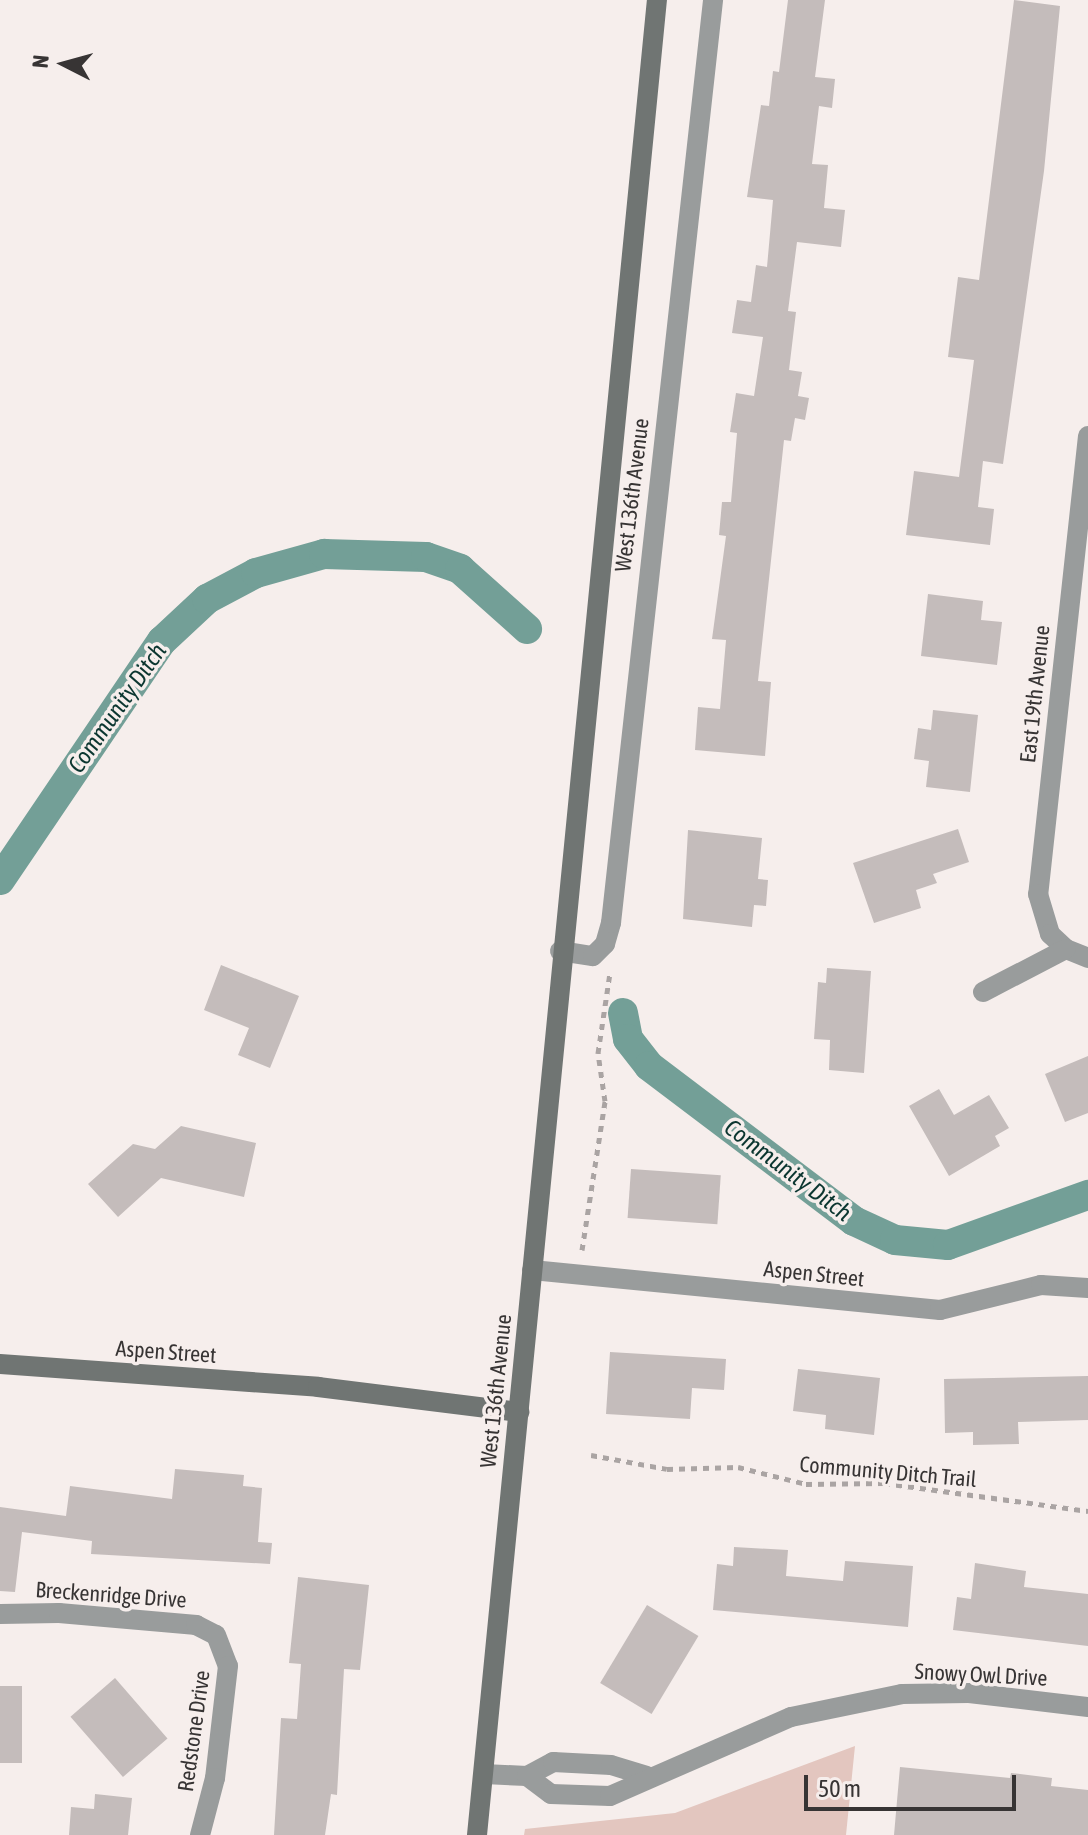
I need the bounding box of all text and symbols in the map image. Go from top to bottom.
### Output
north arrow [24,24,104,104]
text: N [27,54,54,69]
street label: West 136th Avenue [609,417,655,573]
street label: East 19th Avenue [1015,624,1055,764]
water label: Community Ditch [62,638,172,778]
water label: Community Ditch [719,1113,857,1227]
street label: Aspen Street [762,1256,866,1292]
street label: West 136th Avenue [475,1313,517,1469]
street label: Aspen Street [115,1335,217,1369]
street label: Community Ditch Trail [798,1451,978,1493]
street label: Breckenridge Drive [34,1577,188,1613]
street label: Snowy Owl Drive [914,1658,1048,1692]
street label: Redstone Drive [172,1669,216,1793]
scale bar [808,1759,1020,1809]
text: 50 m [818,1775,861,1802]

